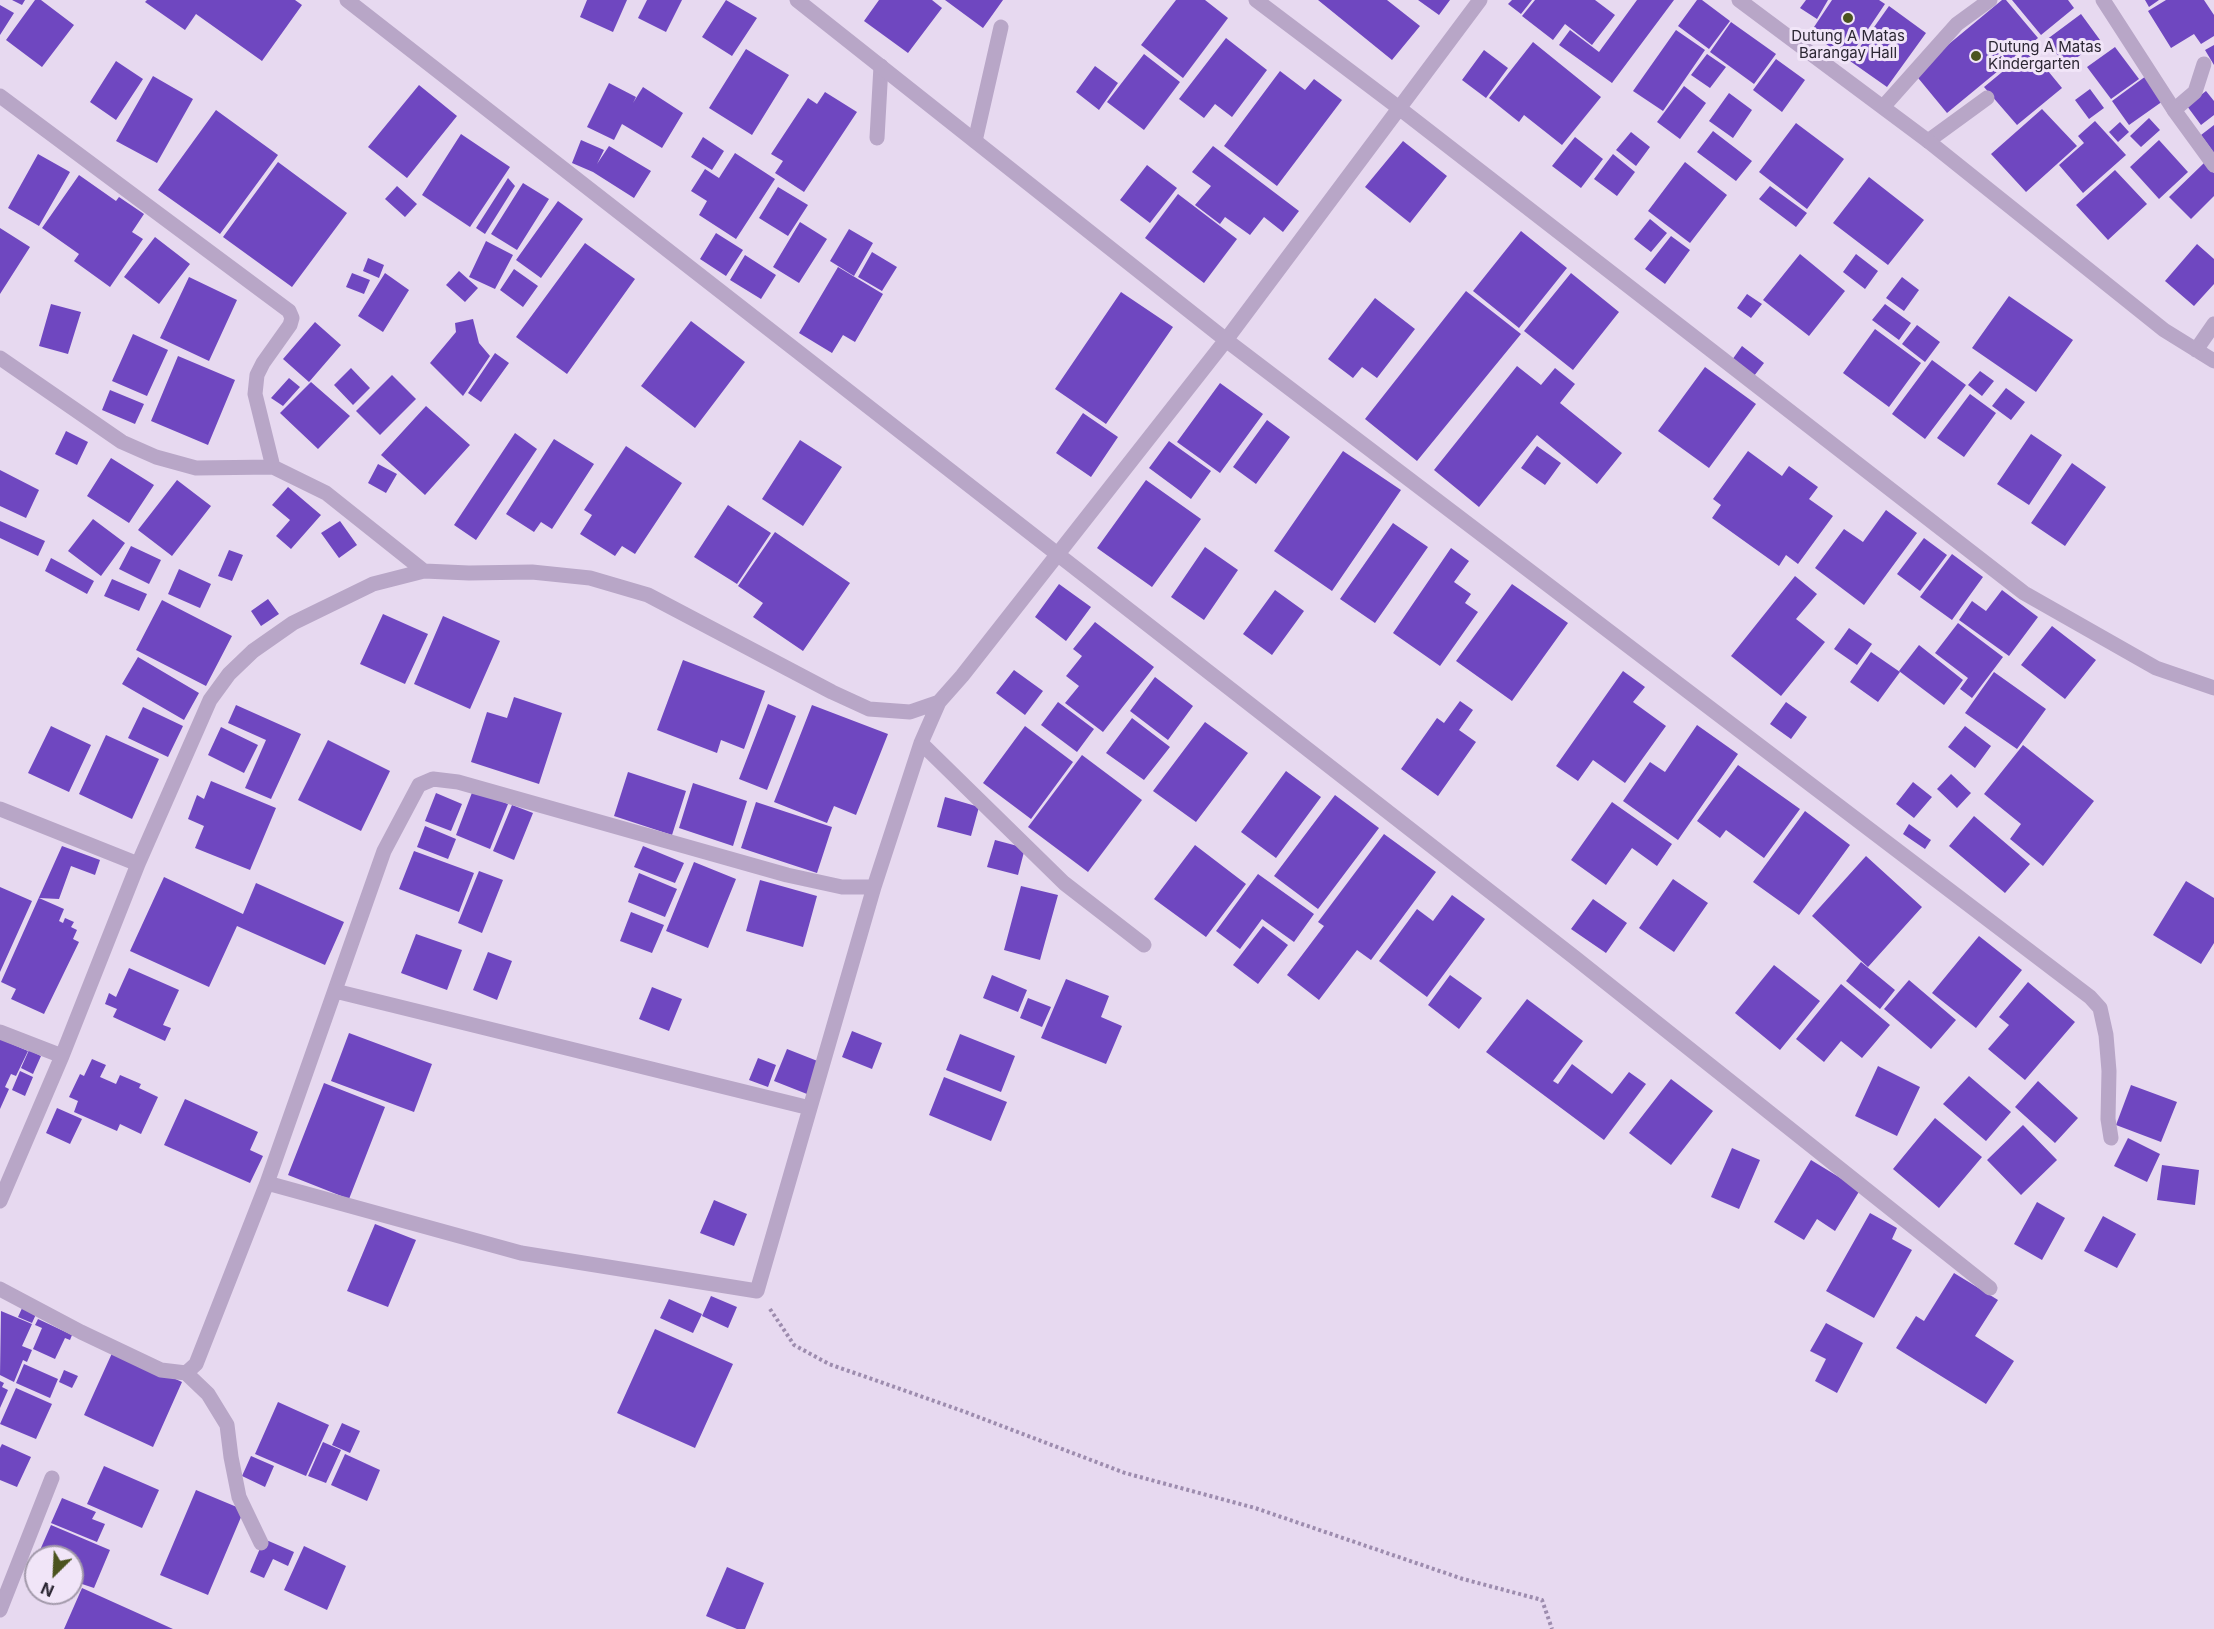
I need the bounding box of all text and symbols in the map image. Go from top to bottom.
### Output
marker: Dutung A Matas Barangay Hall [1841,11,1855,25]
place label: Dutung A Matas Barangay Hall [1791,27,1905,62]
place label: Dutung A Matas Kindergarten [1988,38,2102,73]
marker: Dutung A Matas Kindergarten [1969,49,1983,63]
north arrow [24,1545,84,1605]
text: N [38,1578,57,1601]

